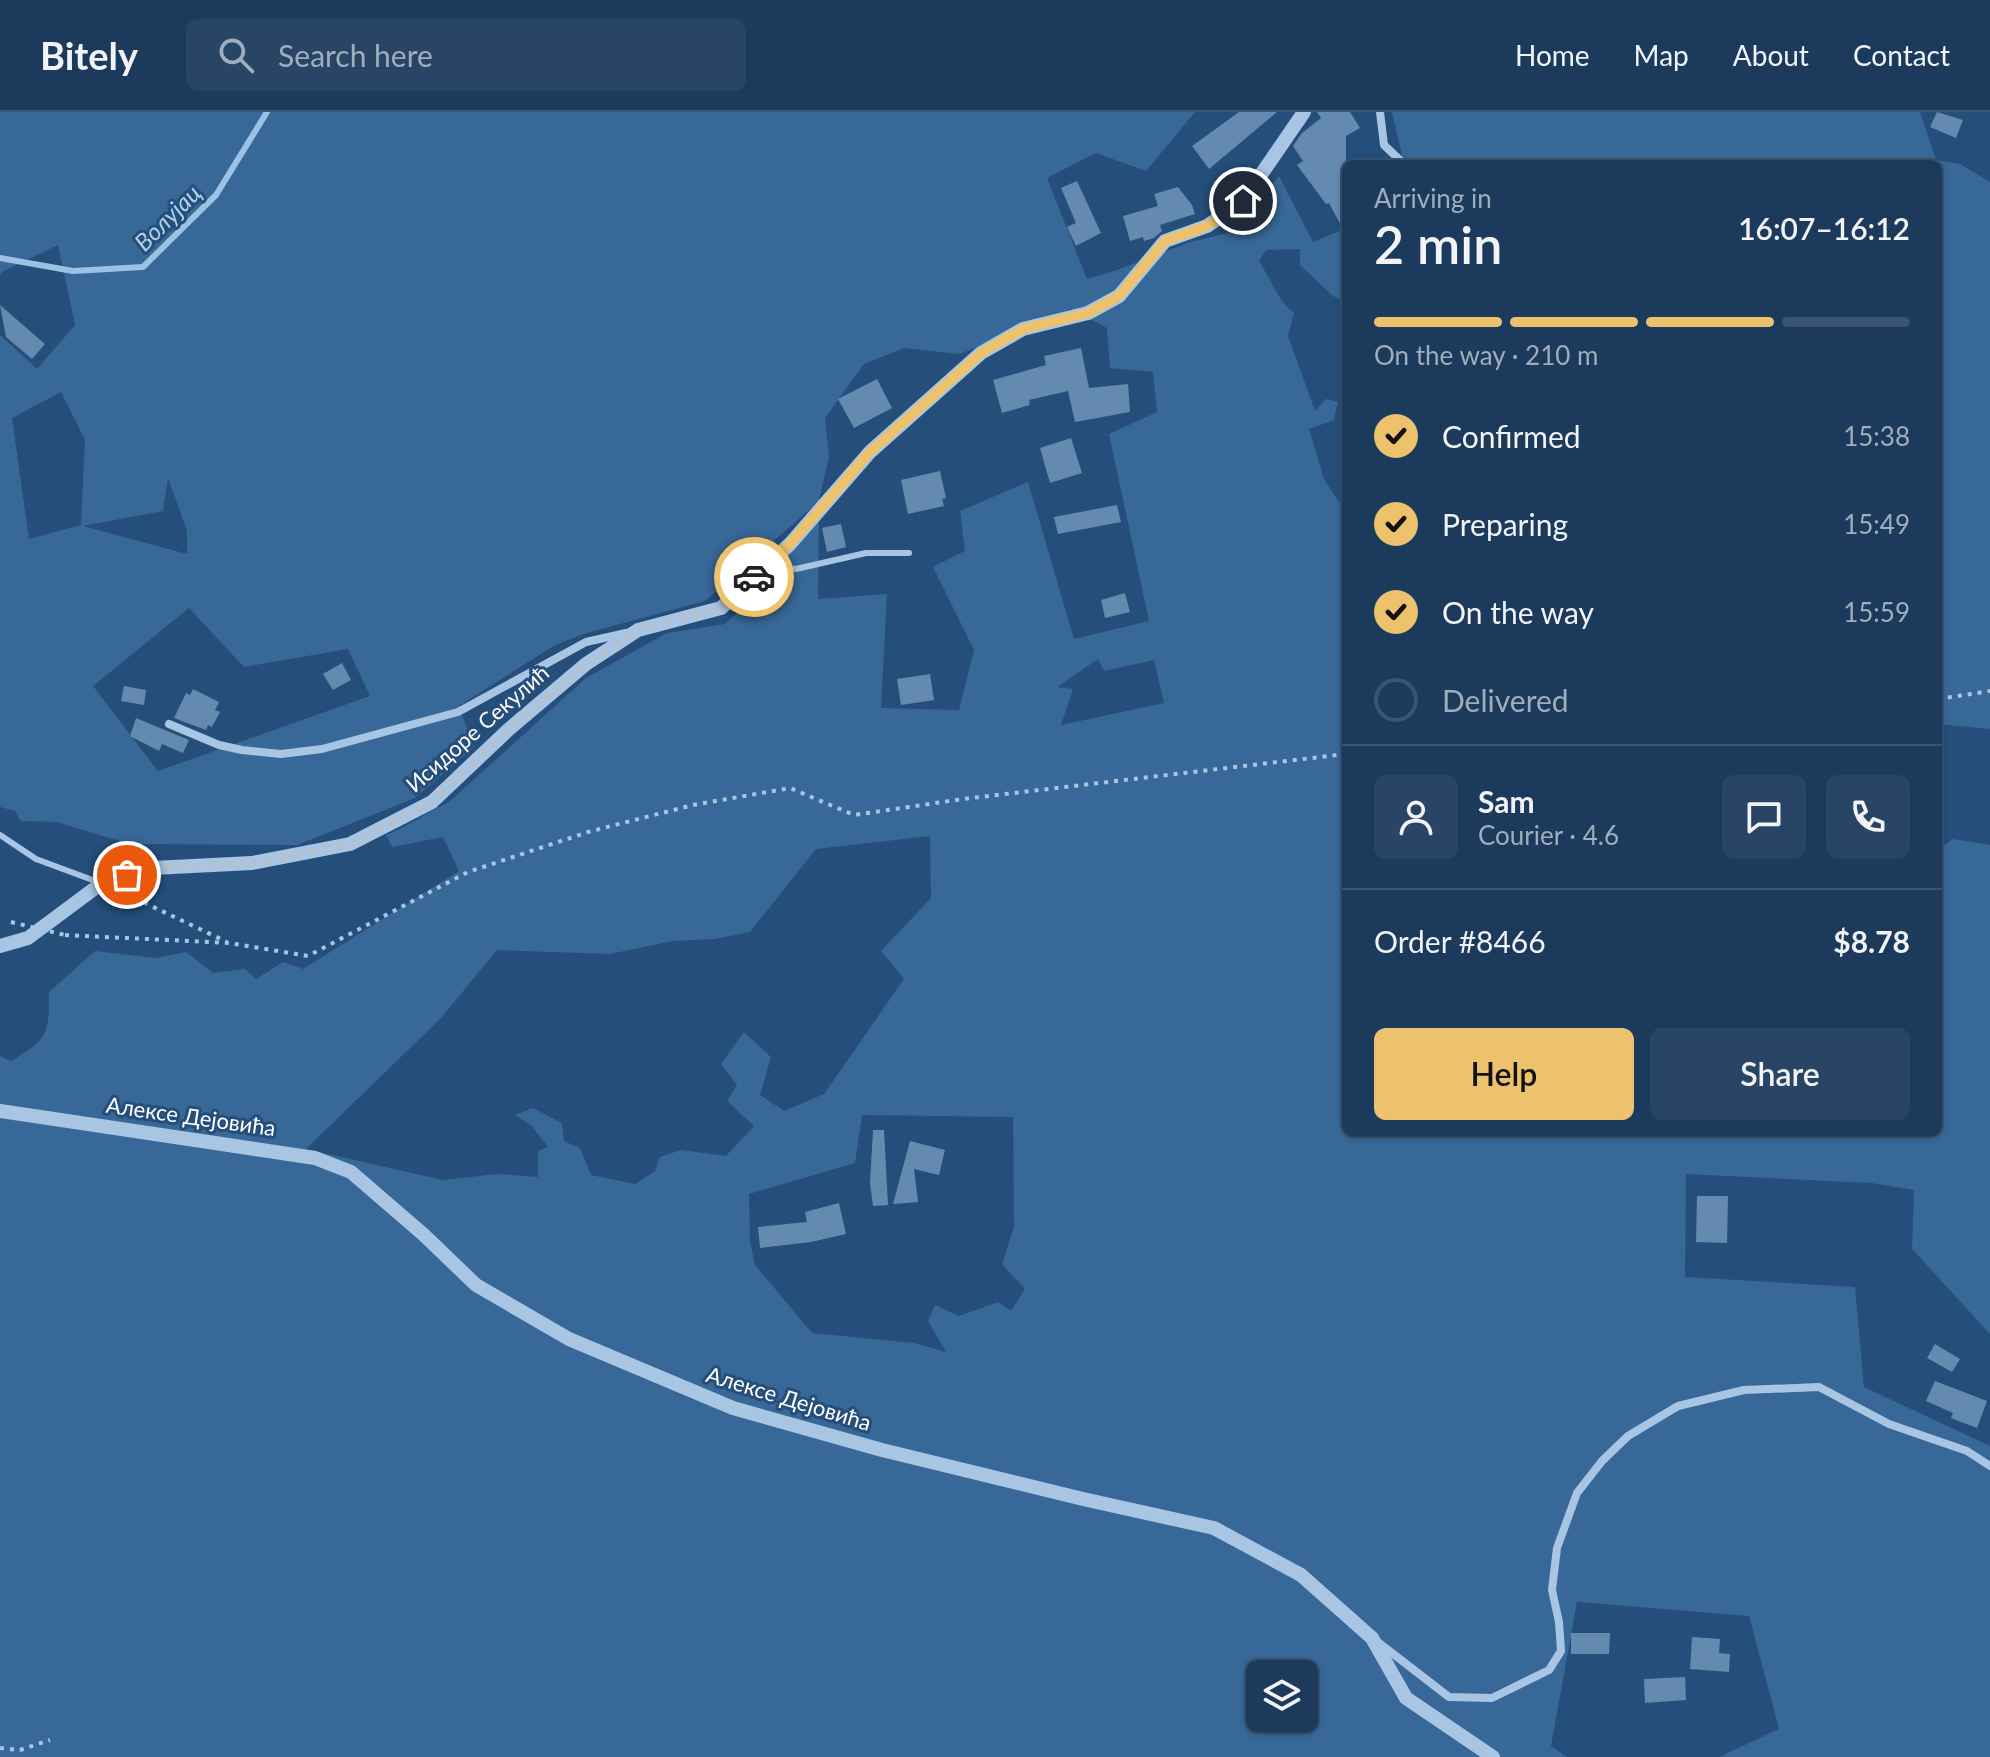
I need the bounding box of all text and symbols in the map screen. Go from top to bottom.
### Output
search box [186,19,746,91]
text: Bitely [40,32,138,78]
icon: search [214,33,258,77]
text: Search here [278,37,433,73]
text: Home [1515,38,1590,72]
text: Map [1634,38,1689,72]
text: About [1733,38,1809,72]
text: Contact [1853,38,1950,72]
pin [1209,167,1277,235]
water label: Волујац [128,178,206,256]
icon: home [1221,179,1265,223]
text: Arriving in [1374,182,1492,214]
text: 16:07–16:12 [1738,210,1910,246]
text: 2 min [1374,213,1502,275]
text: On the way · 210 m [1374,339,1598,371]
icon: check [1374,414,1418,458]
text: Confirmed [1442,418,1581,454]
text: 15:38 [1843,420,1910,452]
icon: check [1374,502,1418,546]
text: Preparing [1442,506,1568,542]
text: 15:49 [1843,508,1910,540]
courier [714,537,794,617]
icon: car [732,555,776,599]
icon: check [1374,590,1418,634]
text: On the way [1442,594,1594,630]
text: 15:59 [1843,596,1910,628]
street label: Исидоре Секулић [400,659,554,797]
text: Delivered [1442,682,1569,718]
button: person [1374,775,1458,859]
button: chat [1722,775,1806,859]
button: phone [1826,775,1910,859]
text: Sam [1478,783,1535,819]
text: Courier · 4.6 [1478,819,1619,851]
pin [93,841,161,909]
icon: bag [105,853,149,897]
text: Order #8466 [1374,923,1546,959]
text: $8.78 [1833,923,1910,959]
button: Help [1374,1028,1634,1120]
button: Share [1650,1028,1910,1120]
street label: Алексе Дејовића [105,1091,277,1141]
street label: Алексе Дејовића [703,1360,875,1436]
map controls [1246,1660,1318,1732]
button: layers [1246,1660,1318,1732]

